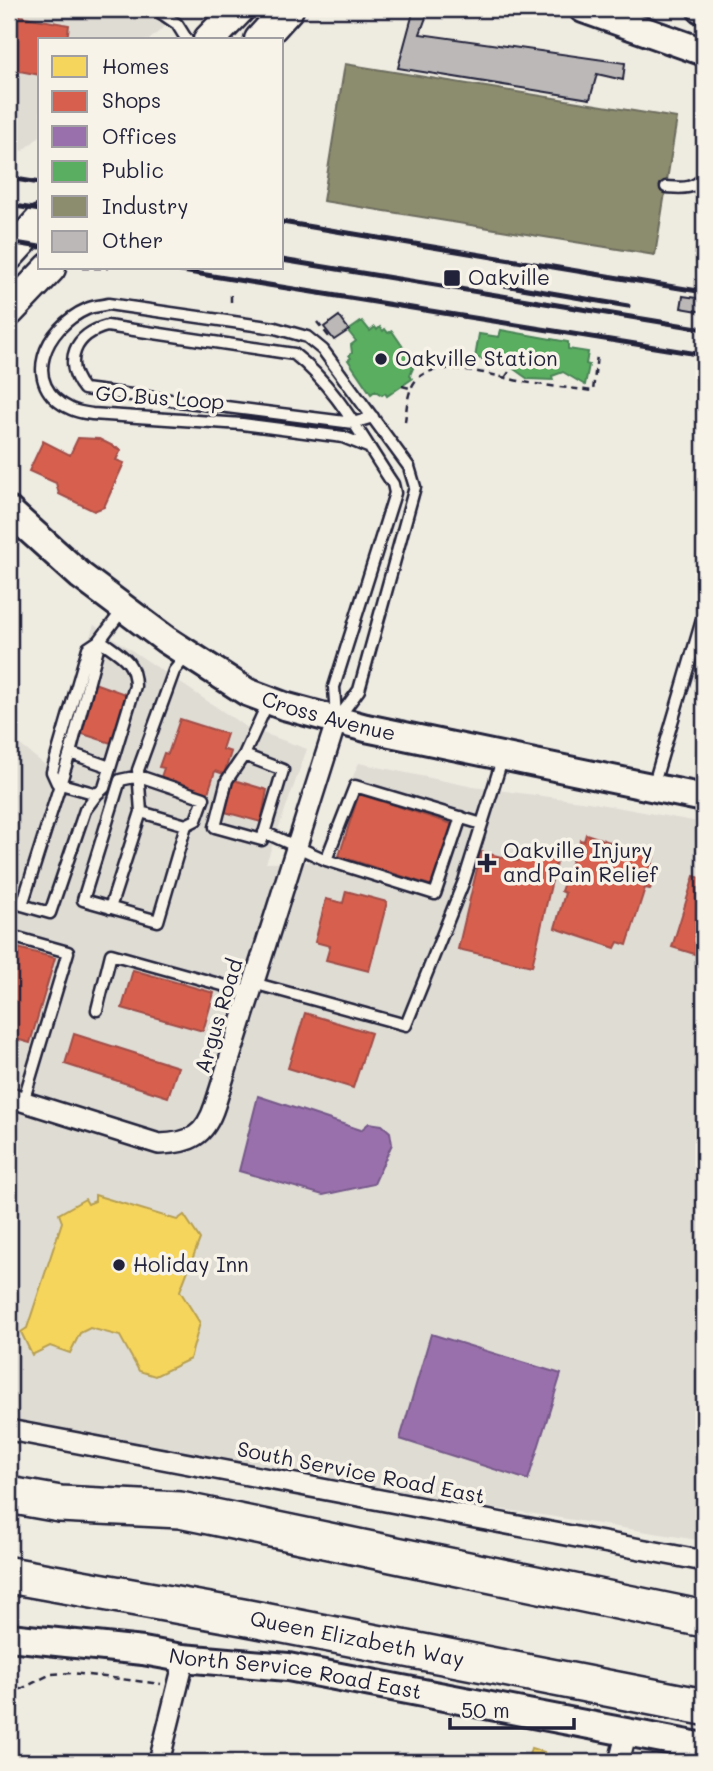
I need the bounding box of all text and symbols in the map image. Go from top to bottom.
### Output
legend [38,38,284,270]
text: Homes [102,52,169,79]
text: Shops [102,86,161,113]
text: Offices [102,122,177,149]
text: Public [102,156,164,183]
text: Industry [102,192,189,219]
text: Other [102,226,163,253]
place label: Oakville [468,263,550,290]
marker: Oakville [442,268,462,288]
place label: Oakville Station [395,344,558,371]
marker: Oakville Station [373,351,389,367]
street label: GO Bus Loop [95,379,226,414]
street label: Cross Avenue [258,684,398,746]
place label: Oakville Injury and Pain Relief [503,836,659,887]
marker: Oakville Injury and Pain Relief [477,853,497,873]
street label: Argus Road [187,955,248,1076]
place label: Holiday Inn [133,1250,249,1277]
marker: Holiday Inn [111,1257,127,1273]
street label: South Service Road East [235,1434,488,1509]
street label: Queen Elizabeth Way [248,1604,467,1672]
street label: North Service Road East [167,1641,424,1704]
scale bar [450,1687,575,1731]
text: 50 m [461,1696,510,1723]

